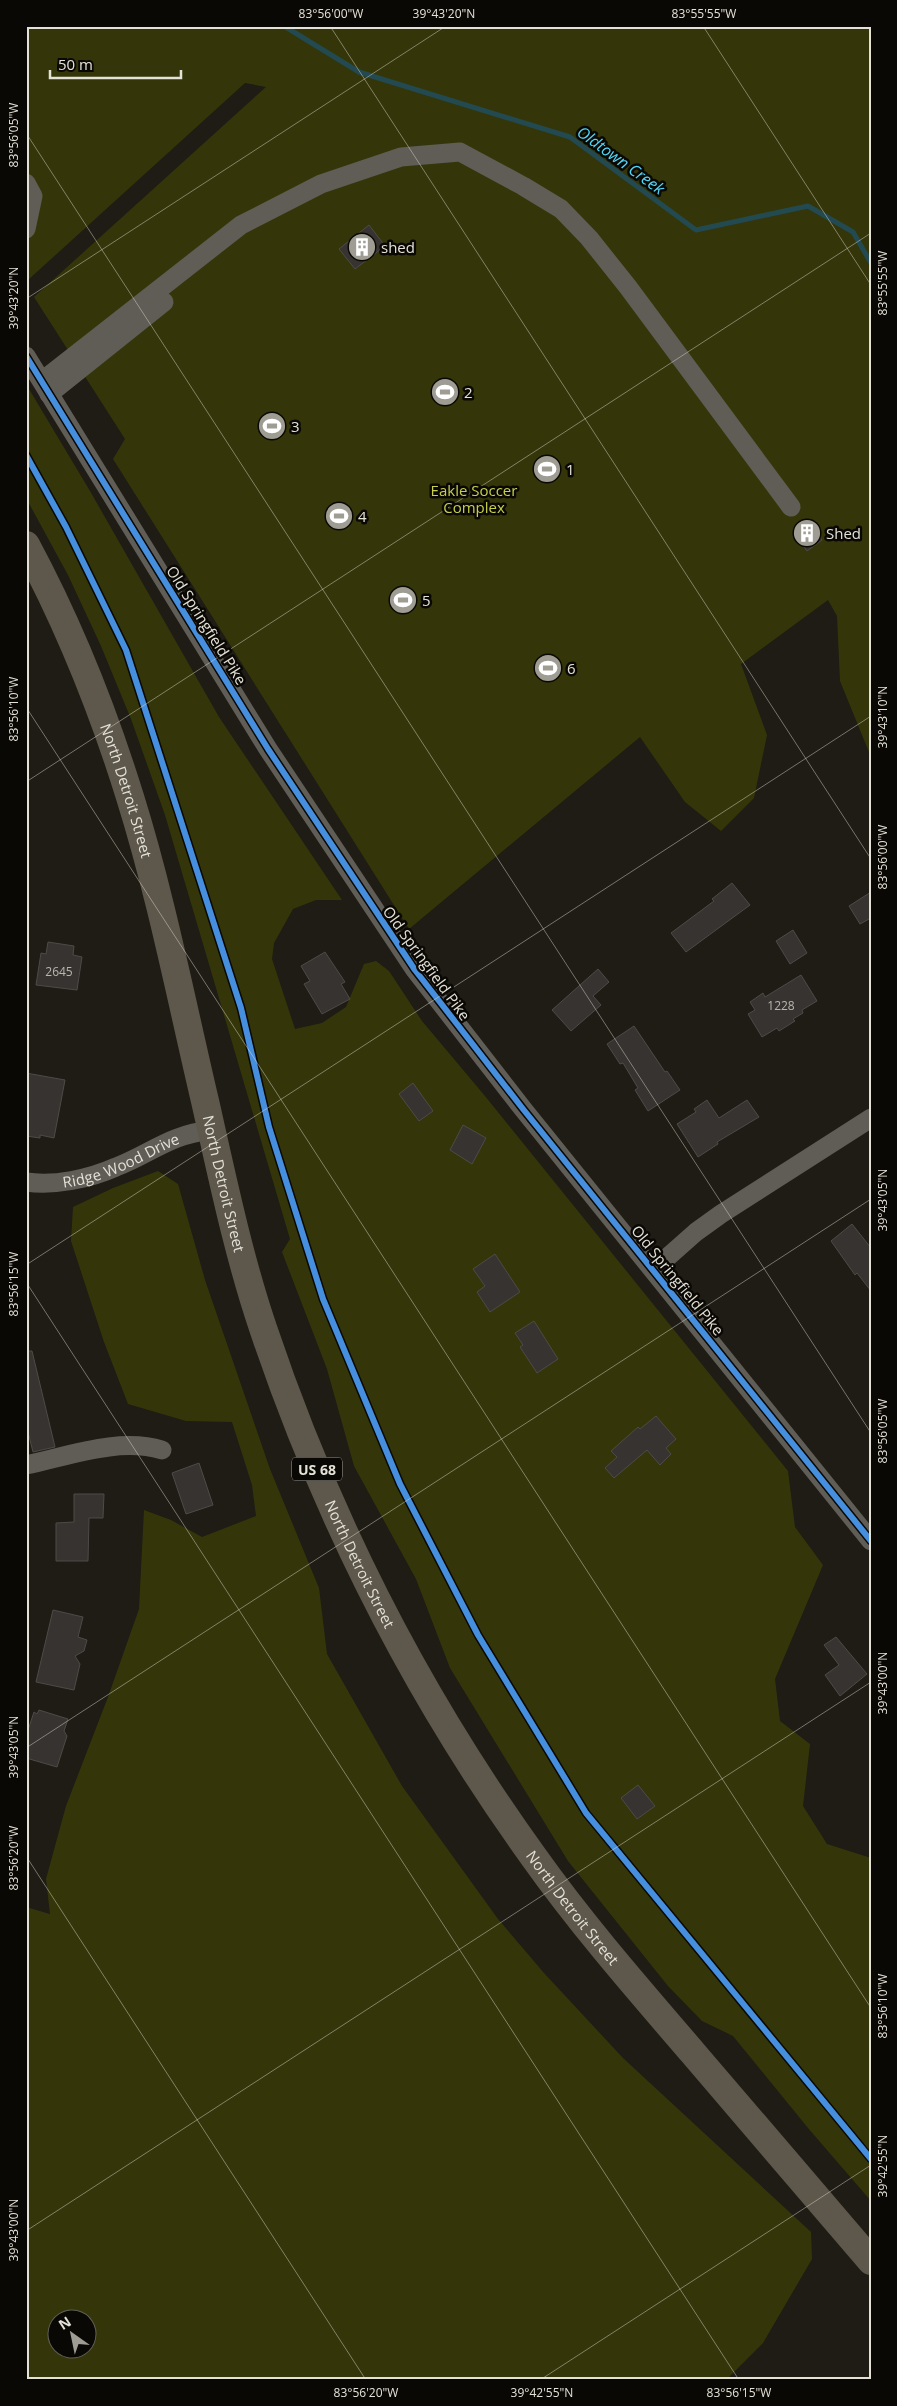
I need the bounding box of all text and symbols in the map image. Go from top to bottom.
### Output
text: 83°56'00"W [299,5,363,22]
text: 39°43'20"N [413,5,475,22]
text: 83°55'55"W [672,5,736,22]
scale bar [50,48,181,80]
text: 50 m [58,54,93,74]
text: 83°56'05"W [5,103,22,167]
water label: Oldtown Creek [573,121,670,200]
building icon: shed [347,232,377,262]
place label: shed [381,237,415,257]
text: 83°55'55"W [874,251,891,315]
text: 39°43'20"N [5,267,22,329]
sports icon: 2 [430,377,460,407]
place label: 2 [464,382,473,402]
sports icon: 3 [257,411,287,441]
place label: 3 [291,416,300,436]
sports icon: 1 [532,454,562,484]
place label: 1 [566,459,575,479]
park label: Eakle Soccer Complex [431,480,517,517]
sports icon: 4 [324,501,354,531]
place label: 4 [358,506,367,526]
building icon: Shed [792,518,822,548]
place label: Shed [826,523,861,543]
street label: Old Springfield Pike [162,562,252,688]
sports icon: 5 [388,585,418,615]
place label: 5 [422,590,431,610]
sports icon: 6 [533,653,563,683]
place label: 6 [567,658,576,678]
text: 83°56'10"W [5,677,22,741]
text: 39°43'10"N [874,686,891,748]
street label: North Detroit Street [96,721,157,860]
text: 83°56'00"W [874,825,891,889]
street label: Old Springfield Pike [379,902,475,1024]
house number: 2645 [45,963,73,980]
house number: 1228 [767,997,795,1014]
street label: North Detroit Street [198,1113,250,1254]
street label: Ridge Wood Drive [61,1128,182,1192]
text: 39°43'05"N [874,1169,891,1231]
street label: Old Springfield Pike [627,1221,729,1339]
text: 83°56'15"W [5,1252,22,1316]
text: 83°56'05"W [874,1399,891,1463]
road number: US 68 [292,1458,342,1480]
street label: North Detroit Street [321,1497,400,1631]
text: 39°43'00"N [874,1652,891,1714]
text: 39°43'05"N [5,1716,22,1778]
text: 83°56'20"W [5,1826,22,1890]
street label: North Detroit Street [522,1846,624,1969]
text: 83°56'10"W [874,1974,891,2038]
text: 39°42'55"N [874,2135,891,2197]
text: 39°43'00"N [5,2199,22,2261]
north arrow [48,2308,98,2358]
text: N [55,2312,75,2334]
text: 83°56'20"W [334,2384,398,2401]
text: 39°42'55"N [511,2384,573,2401]
text: 83°56'15"W [707,2384,771,2401]

